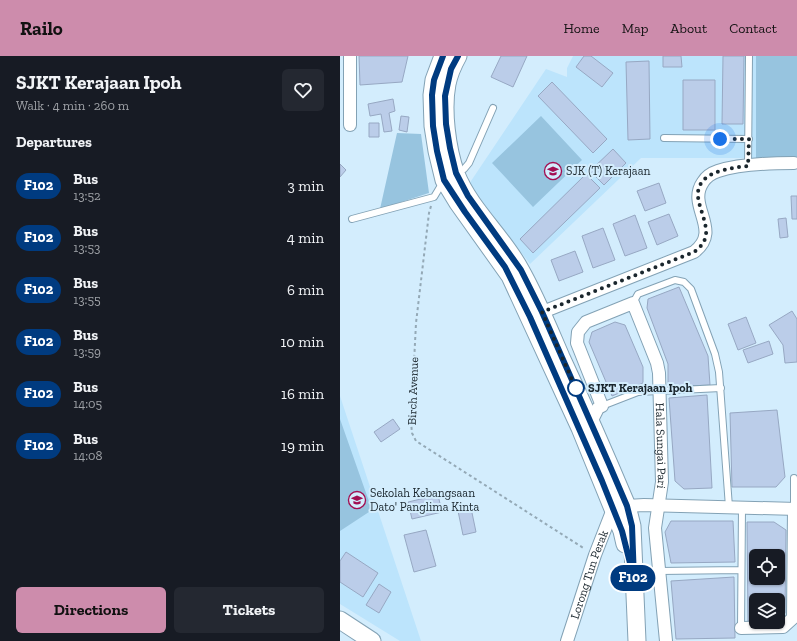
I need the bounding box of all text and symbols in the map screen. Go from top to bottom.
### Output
text: Railo [20,17,63,40]
text: Home [564,20,600,37]
text: Map [622,20,648,37]
text: About [670,20,707,37]
text: Contact [729,20,777,37]
button: heart [282,69,324,111]
text: SJKT Kerajaan Ipoh [16,71,182,94]
text: Walk · 4 min · 260 m [16,98,129,113]
your location [710,129,730,149]
text: Departures [16,133,92,151]
school or university icon: SJK (T) Kerajaan [543,161,563,181]
place label: SJK (T) Kerajaan [566,164,650,179]
text: Bus [73,170,98,188]
text: F102 [24,177,53,194]
text: 3 min [288,177,324,195]
text: 13:52 [73,188,101,203]
text: Bus [73,222,98,240]
text: F102 [24,229,53,246]
text: 4 min [287,229,324,247]
text: 13:53 [73,240,100,255]
text: Bus [73,274,98,292]
text: F102 [24,281,53,298]
text: 6 min [287,281,324,299]
text: 13:55 [73,292,101,307]
text: Bus [73,326,98,344]
text: F102 [24,333,53,350]
text: 10 min [280,333,324,351]
text: 13:59 [73,344,101,359]
street label: Birch Avenue [405,356,421,425]
text: Bus [73,378,98,396]
marker: SJKT Kerajaan Ipoh [567,379,585,397]
place label: SJKT Kerajaan Ipoh [588,381,693,396]
text: F102 [24,385,53,402]
text: 16 min [281,385,324,403]
text: 14:05 [73,396,102,411]
street label: Hala Sungai Pari [653,403,669,490]
text: Bus [73,430,98,448]
text: F102 [24,437,53,454]
text: 19 min [281,437,324,455]
text: 14:08 [73,448,103,463]
place label: Sekolah Kebangsaan Dato' Panglima Kinta [370,486,480,514]
school or university icon: Sekolah Kebangsaan Dato' Panglima Kinta [347,490,367,510]
street label: Lorong Tun Perak [568,527,611,621]
map controls [749,549,785,629]
button: locate [749,549,785,585]
line badge: F102 [605,565,661,591]
text: F102 [618,569,648,586]
button: Directions [16,587,166,633]
button: Tickets [174,587,324,633]
button: layers [749,593,785,629]

